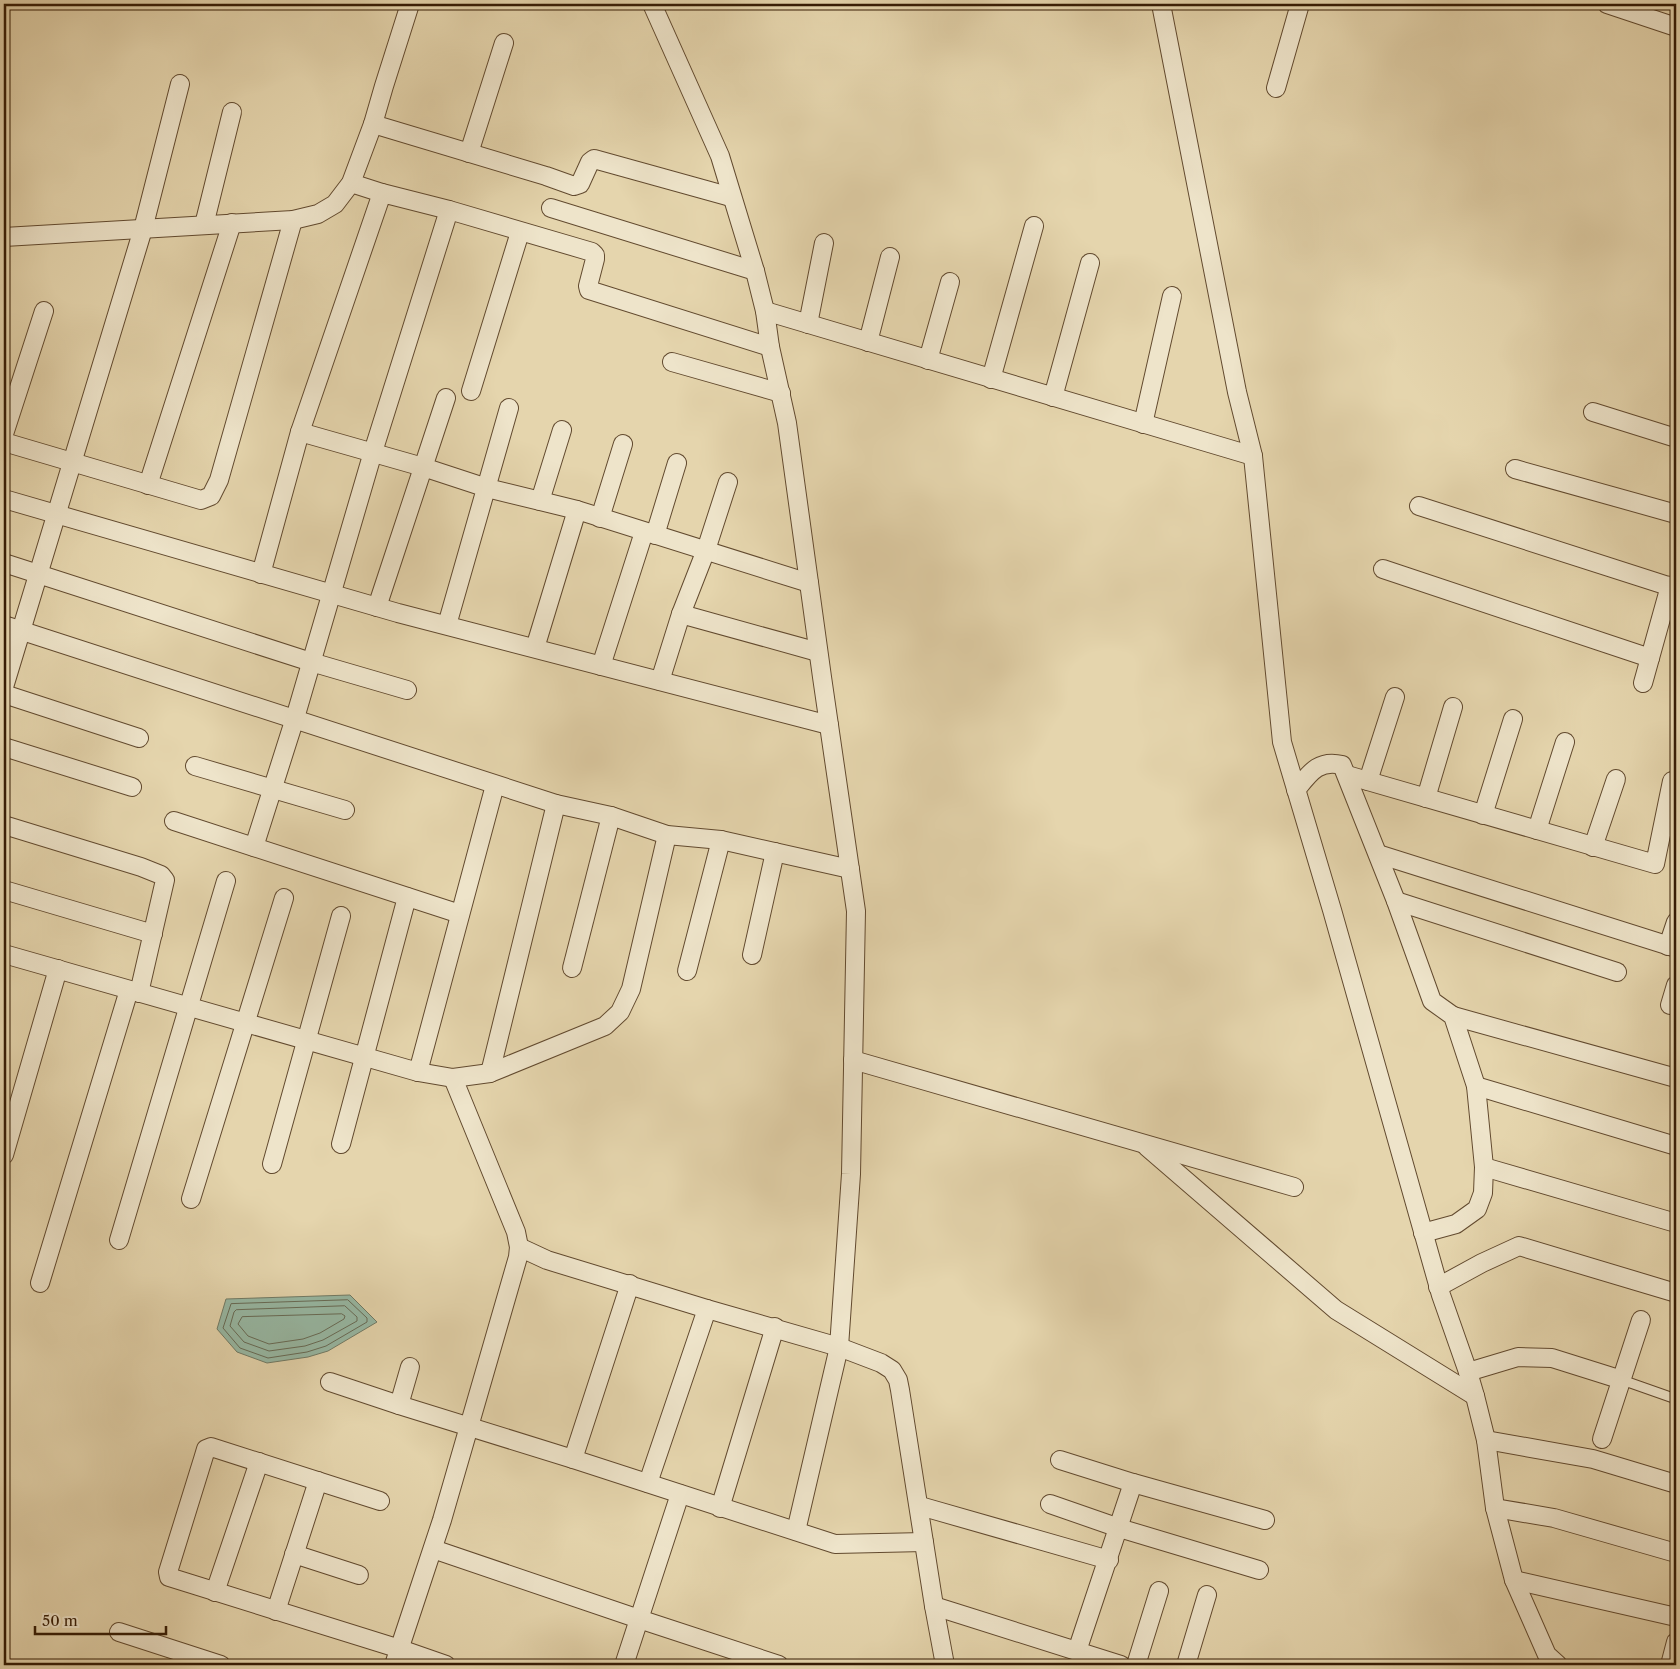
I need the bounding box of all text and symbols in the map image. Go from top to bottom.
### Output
scale bar [35,1604,166,1636]
text: 50 m [42,1611,78,1630]

